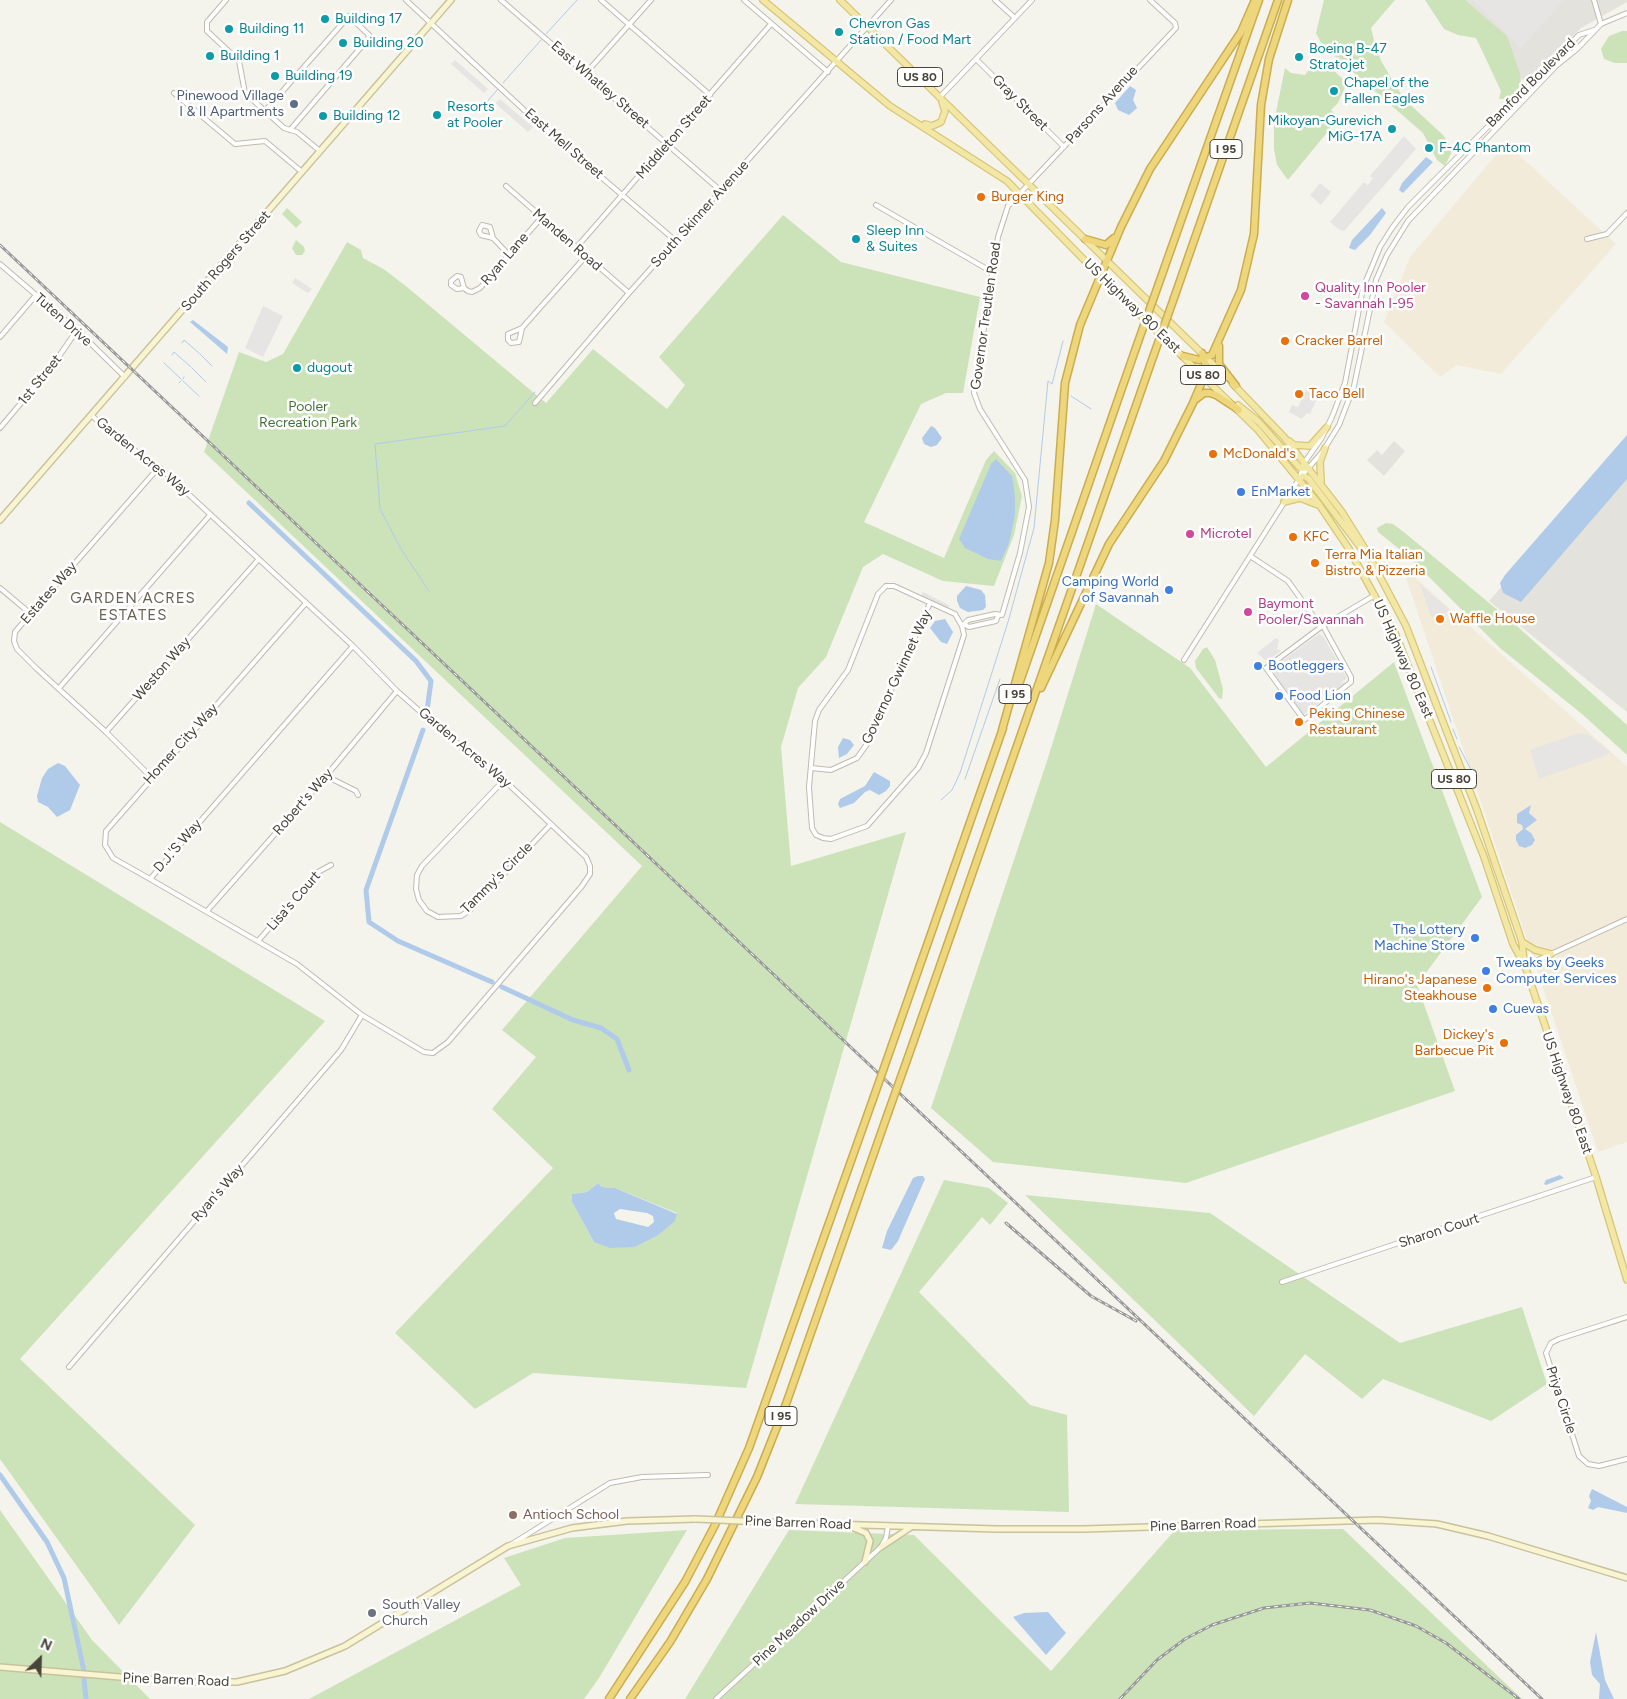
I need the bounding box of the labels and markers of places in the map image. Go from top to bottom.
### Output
place label: Building 17 [335,11,402,27]
marker: Building 17 [319,13,331,25]
place label: Chevron Gas Station / Food Mart [849,16,971,48]
place label: Building 11 [239,21,304,37]
marker: Building 11 [223,23,235,35]
marker: Chevron Gas Station / Food Mart [833,26,845,38]
place label: Building 20 [353,35,423,51]
marker: Building 20 [337,37,349,49]
place label: Boeing B-47 Stratojet [1309,41,1387,74]
place label: Building 1 [220,48,279,64]
marker: Building 1 [204,50,216,62]
marker: Boeing B-47 Stratojet [1293,51,1305,63]
place label: Building 19 [285,68,352,84]
marker: Building 19 [269,70,281,82]
place label: Chapel of the Fallen Eagles [1344,75,1429,108]
marker: Chapel of the Fallen Eagles [1328,85,1340,97]
place label: Pinewood Village I & II Apartments [177,88,284,120]
marker: Pinewood Village I & II Apartments [288,98,300,110]
place label: Resorts at Pooler [447,99,503,132]
place label: Building 12 [333,108,400,124]
marker: Resorts at Pooler [431,109,443,121]
marker: Building 12 [317,110,329,122]
place label: Mikoyan-Gurevich MiG-17A [1268,113,1382,146]
marker: Mikoyan-Gurevich MiG-17A [1386,123,1398,135]
place label: F-4C Phantom [1439,140,1531,156]
marker: F-4C Phantom [1423,142,1435,154]
place label: Burger King [991,189,1064,205]
marker: Burger King [975,191,987,203]
place label: Sleep Inn & Suites [866,223,924,256]
marker: Sleep Inn & Suites [850,233,862,245]
place label: Quality Inn Pooler - Savannah I-95 [1315,280,1426,312]
marker: Quality Inn Pooler - Savannah I-95 [1299,290,1311,302]
place label: Cracker Barrel [1295,333,1383,349]
marker: Cracker Barrel [1279,335,1291,347]
place label: dugout [307,360,352,376]
marker: dugout [291,362,303,374]
place label: Taco Bell [1309,386,1365,402]
marker: Taco Bell [1293,388,1305,400]
place label: McDonald's [1223,446,1296,462]
marker: McDonald's [1207,448,1219,460]
place label: EnMarket [1251,484,1310,500]
marker: EnMarket [1235,486,1247,498]
place label: Microtel [1200,526,1251,542]
marker: Microtel [1184,528,1196,540]
place label: KFC [1303,529,1329,545]
marker: KFC [1287,531,1299,543]
place label: Terra Mia Italian Bistro & Pizzeria [1325,547,1425,580]
marker: Terra Mia Italian Bistro & Pizzeria [1309,557,1321,569]
place label: Camping World of Savannah [1062,574,1159,606]
marker: Camping World of Savannah [1163,584,1175,596]
place label: Baymont Pooler/Savannah [1258,596,1364,628]
marker: Baymont Pooler/Savannah [1242,606,1254,618]
place label: Waffle House [1450,611,1535,627]
marker: Waffle House [1434,613,1446,625]
place label: Bootleggers [1268,658,1344,674]
marker: Bootleggers [1252,660,1264,672]
place label: Food Lion [1289,688,1351,704]
marker: Food Lion [1273,690,1285,702]
place label: Peking Chinese Restaurant [1309,706,1405,739]
marker: Peking Chinese Restaurant [1293,716,1305,728]
place label: The Lottery Machine Store [1374,922,1465,954]
marker: The Lottery Machine Store [1469,932,1481,944]
place label: Tweaks by Geeks Computer Services [1496,955,1617,988]
marker: Tweaks by Geeks Computer Services [1480,965,1492,977]
place label: Hirano's Japanese Steakhouse [1363,972,1477,1004]
marker: Hirano's Japanese Steakhouse [1481,982,1493,994]
place label: Cuevas [1503,1001,1549,1017]
marker: Cuevas [1487,1003,1499,1015]
place label: Dickey's Barbecue Pit [1415,1027,1494,1060]
marker: Dickey's Barbecue Pit [1498,1037,1510,1049]
place label: Antioch School [523,1507,619,1523]
marker: Antioch School [507,1509,519,1521]
place label: South Valley Church [382,1597,460,1630]
marker: South Valley Church [366,1607,378,1619]

